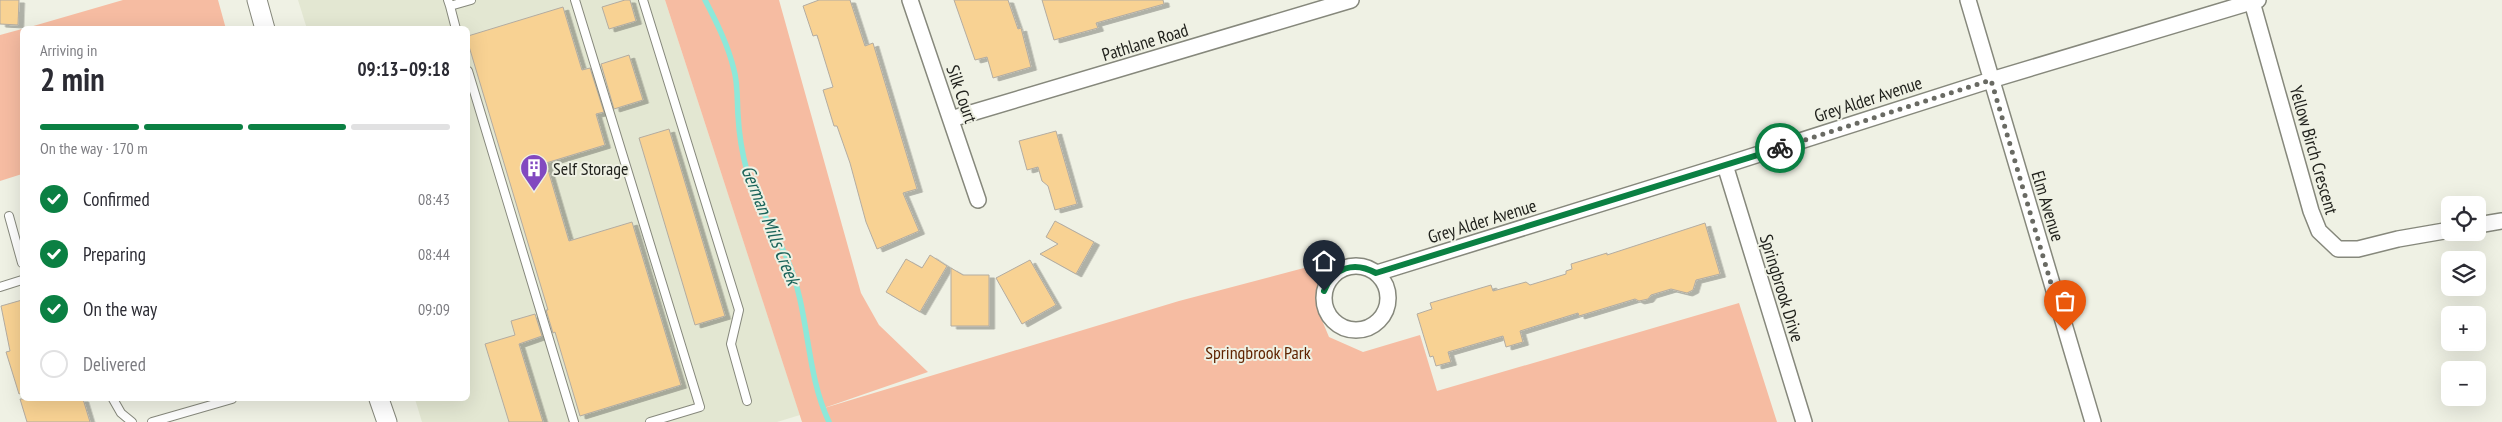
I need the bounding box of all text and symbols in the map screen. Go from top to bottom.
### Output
street label: Pathlane Road [1099,18,1191,66]
text: Arriving in [40,40,97,60]
text: 09:13–09:18 [357,57,450,81]
text: 2 min [40,58,105,100]
street label: Silk Court [941,62,983,126]
street label: Grey Alder Avenue [1811,71,1925,127]
street label: Yellow Birch Crescent [2285,83,2343,217]
courier [1755,123,1805,173]
icon: bike [1766,134,1794,162]
text: On the way · 170 m [40,138,148,158]
building icon: Self Storage [519,153,549,192]
place label: Self Storage [553,157,628,180]
water label: German Mills Creek [736,162,807,291]
street label: Elm Avenue [2026,168,2070,244]
icon: check [40,185,68,213]
text: Confirmed [83,187,150,211]
text: 08:43 [418,189,450,209]
street label: Grey Alder Avenue [1425,194,1539,248]
map controls [2441,196,2486,406]
button: locate [2441,196,2486,241]
street label: Springbrook Drive [1755,231,1809,345]
icon: check [40,240,68,268]
pin [1303,240,1345,291]
text: Preparing [83,242,146,266]
text: 08:44 [418,244,450,264]
icon: home [1310,247,1338,275]
button: layers [2441,251,2486,296]
pin [2044,280,2086,331]
icon: bag [2051,287,2079,315]
icon: check [40,295,68,323]
text: On the way [83,297,157,321]
text: 09:09 [418,299,450,319]
button: + [2441,306,2486,351]
park label: Springbrook Park [1205,341,1311,364]
text: Delivered [83,352,146,376]
button: − [2441,361,2486,406]

